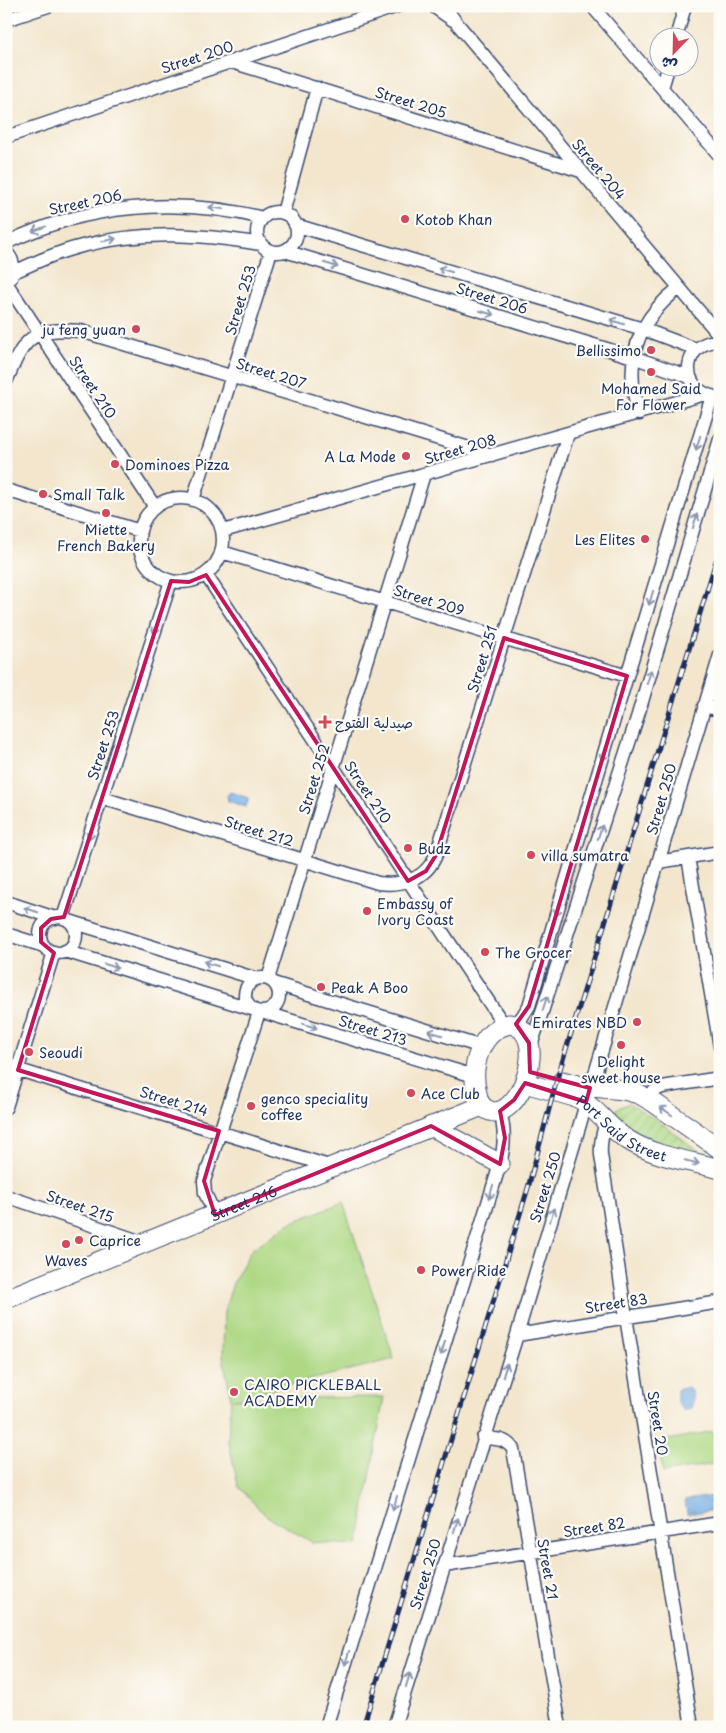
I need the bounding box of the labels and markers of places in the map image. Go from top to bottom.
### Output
place label: Kotob Khan [415,209,492,230]
marker: Kotob Khan [399,213,411,225]
place label: ju feng yuan [40,319,126,340]
marker: ju feng yuan [130,323,142,335]
place label: Bellissimo [575,340,641,361]
marker: Bellissimo [645,344,657,356]
marker: Mohamed Said For Flower [645,366,657,378]
place label: Mohamed Said For Flower [601,378,701,415]
place label: A La Mode [324,446,396,467]
marker: A La Mode [400,450,412,462]
place label: Dominoes Pizza [125,454,230,475]
marker: Dominoes Pizza [109,458,121,470]
place label: Small Talk [53,484,125,505]
marker: Small Talk [37,488,49,500]
marker: Miette French Bakery [100,507,112,519]
place label: Miette French Bakery [57,519,155,556]
place label: Les Elites [575,529,635,550]
marker: Les Elites [639,533,651,545]
place label: صيدلية الفتوح [335,712,413,733]
marker: صيدلية الفتوح [319,716,331,728]
place label: Budz [418,838,451,859]
marker: Budz [402,842,414,854]
place label: villa sumatra [541,845,629,866]
marker: villa sumatra [525,849,537,861]
place label: Embassy of Ivory Coast [377,893,454,930]
marker: Embassy of Ivory Coast [361,905,373,917]
place label: The Grocer [495,942,572,963]
marker: The Grocer [479,946,491,958]
place label: Peak A Boo [331,977,408,998]
marker: Peak A Boo [315,981,327,993]
place label: Emirates NBD [532,1012,627,1033]
marker: Emirates NBD [631,1016,643,1028]
marker: Delight sweet house [615,1039,627,1051]
place label: Seoudi [39,1042,83,1063]
marker: Seoudi [23,1046,35,1058]
place label: Delight sweet house [581,1051,661,1088]
place label: Ace Club [421,1083,480,1104]
marker: Ace Club [405,1087,417,1099]
place label: genco speciality coffee [261,1088,368,1125]
marker: genco speciality coffee [245,1100,257,1112]
place label: Caprice [89,1230,141,1251]
marker: Caprice [73,1234,85,1246]
marker: Waves [60,1238,72,1250]
place label: Waves [45,1250,87,1271]
place label: Power Ride [431,1260,506,1281]
marker: Power Ride [415,1264,427,1276]
place label: CAIRO PICKLEBALL ACADEMY [244,1374,381,1411]
marker: CAIRO PICKLEBALL ACADEMY [228,1386,240,1398]

